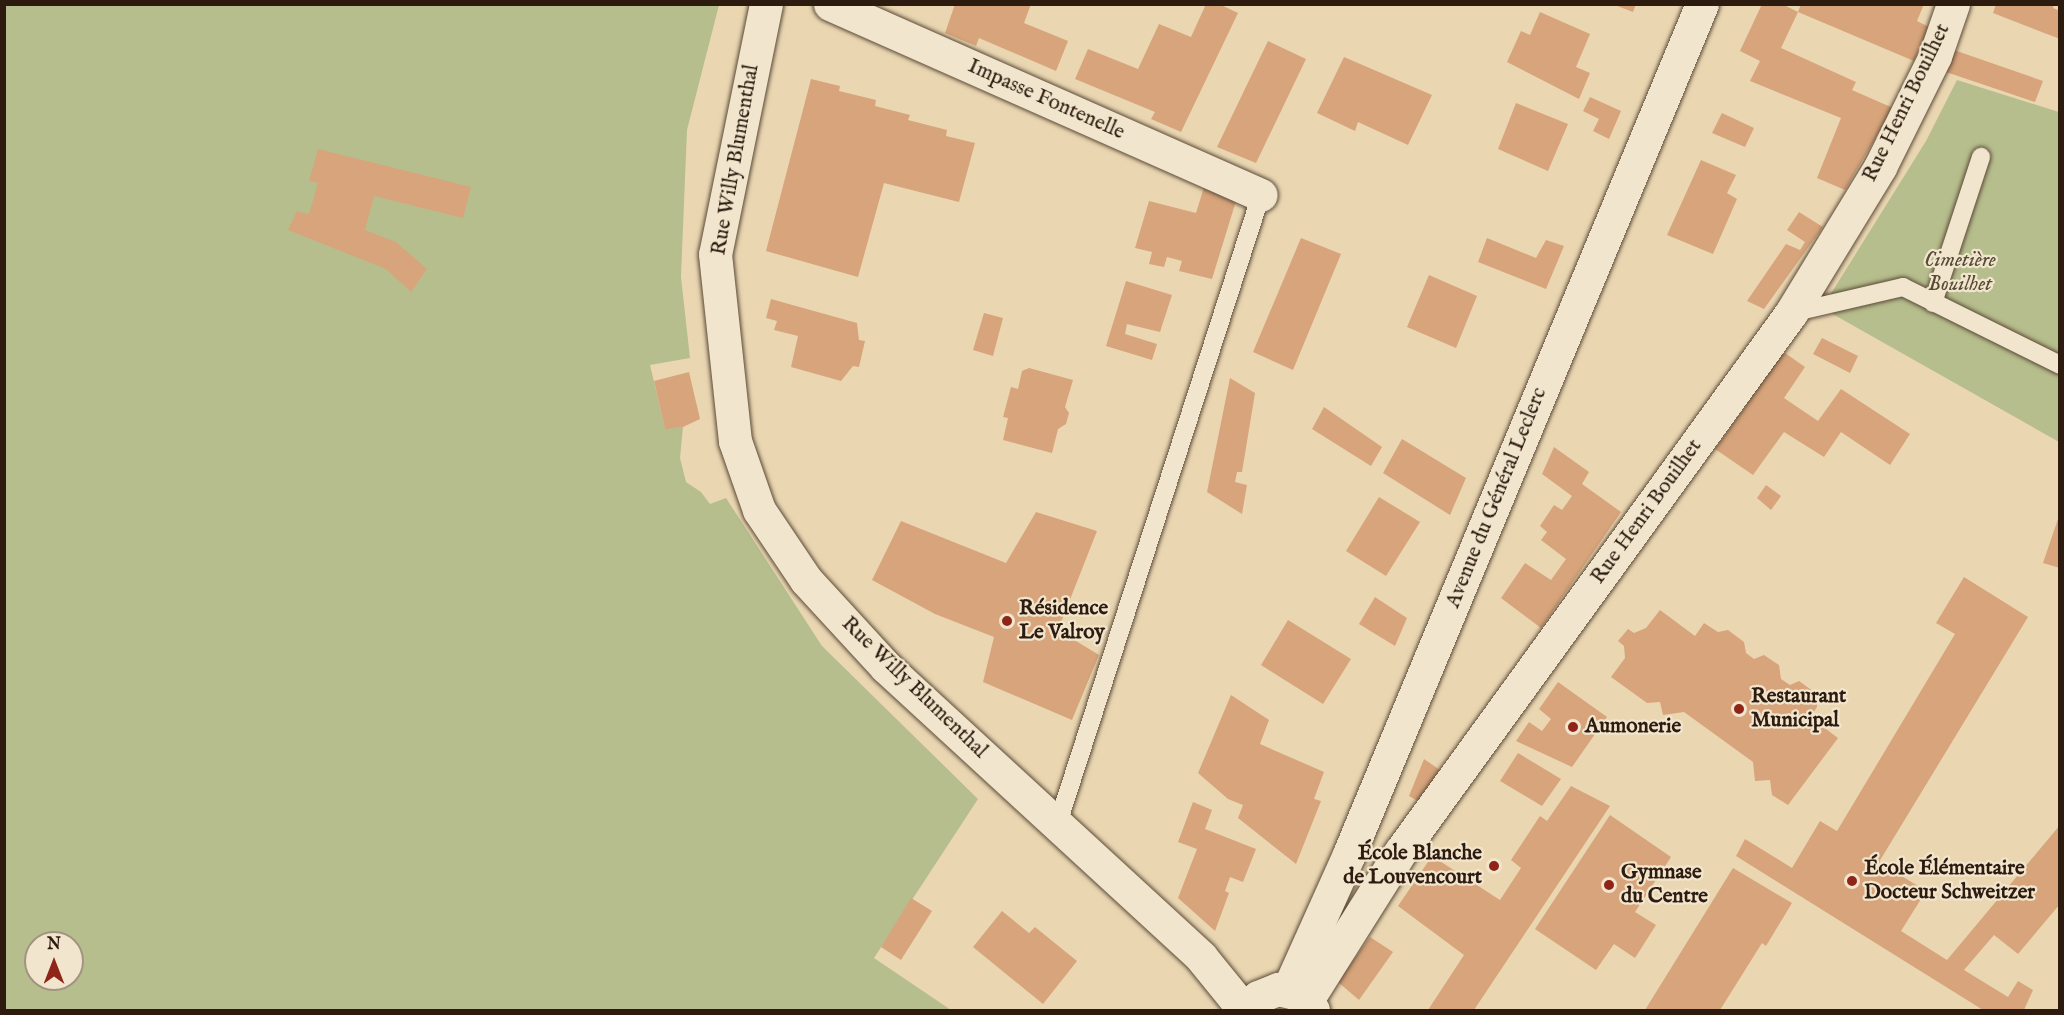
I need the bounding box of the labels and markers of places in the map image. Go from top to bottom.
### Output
place label: Résidence Le Valroy [1019,596,1108,646]
marker: Résidence Le Valroy [1000,614,1014,628]
place label: Restaurant Municipal [1751,684,1846,734]
marker: Restaurant Municipal [1732,702,1746,716]
place label: Aumonerie [1585,714,1681,740]
marker: Aumonerie [1566,720,1580,734]
place label: École Blanche de Louvencourt [1343,841,1482,891]
place label: École Élémentaire Docteur Schweitzer [1864,856,2035,906]
marker: École Blanche de Louvencourt [1487,859,1501,873]
place label: Gymnase du Centre [1621,860,1708,910]
marker: École Élémentaire Docteur Schweitzer [1845,874,1859,888]
marker: Gymnase du Centre [1602,878,1616,892]

